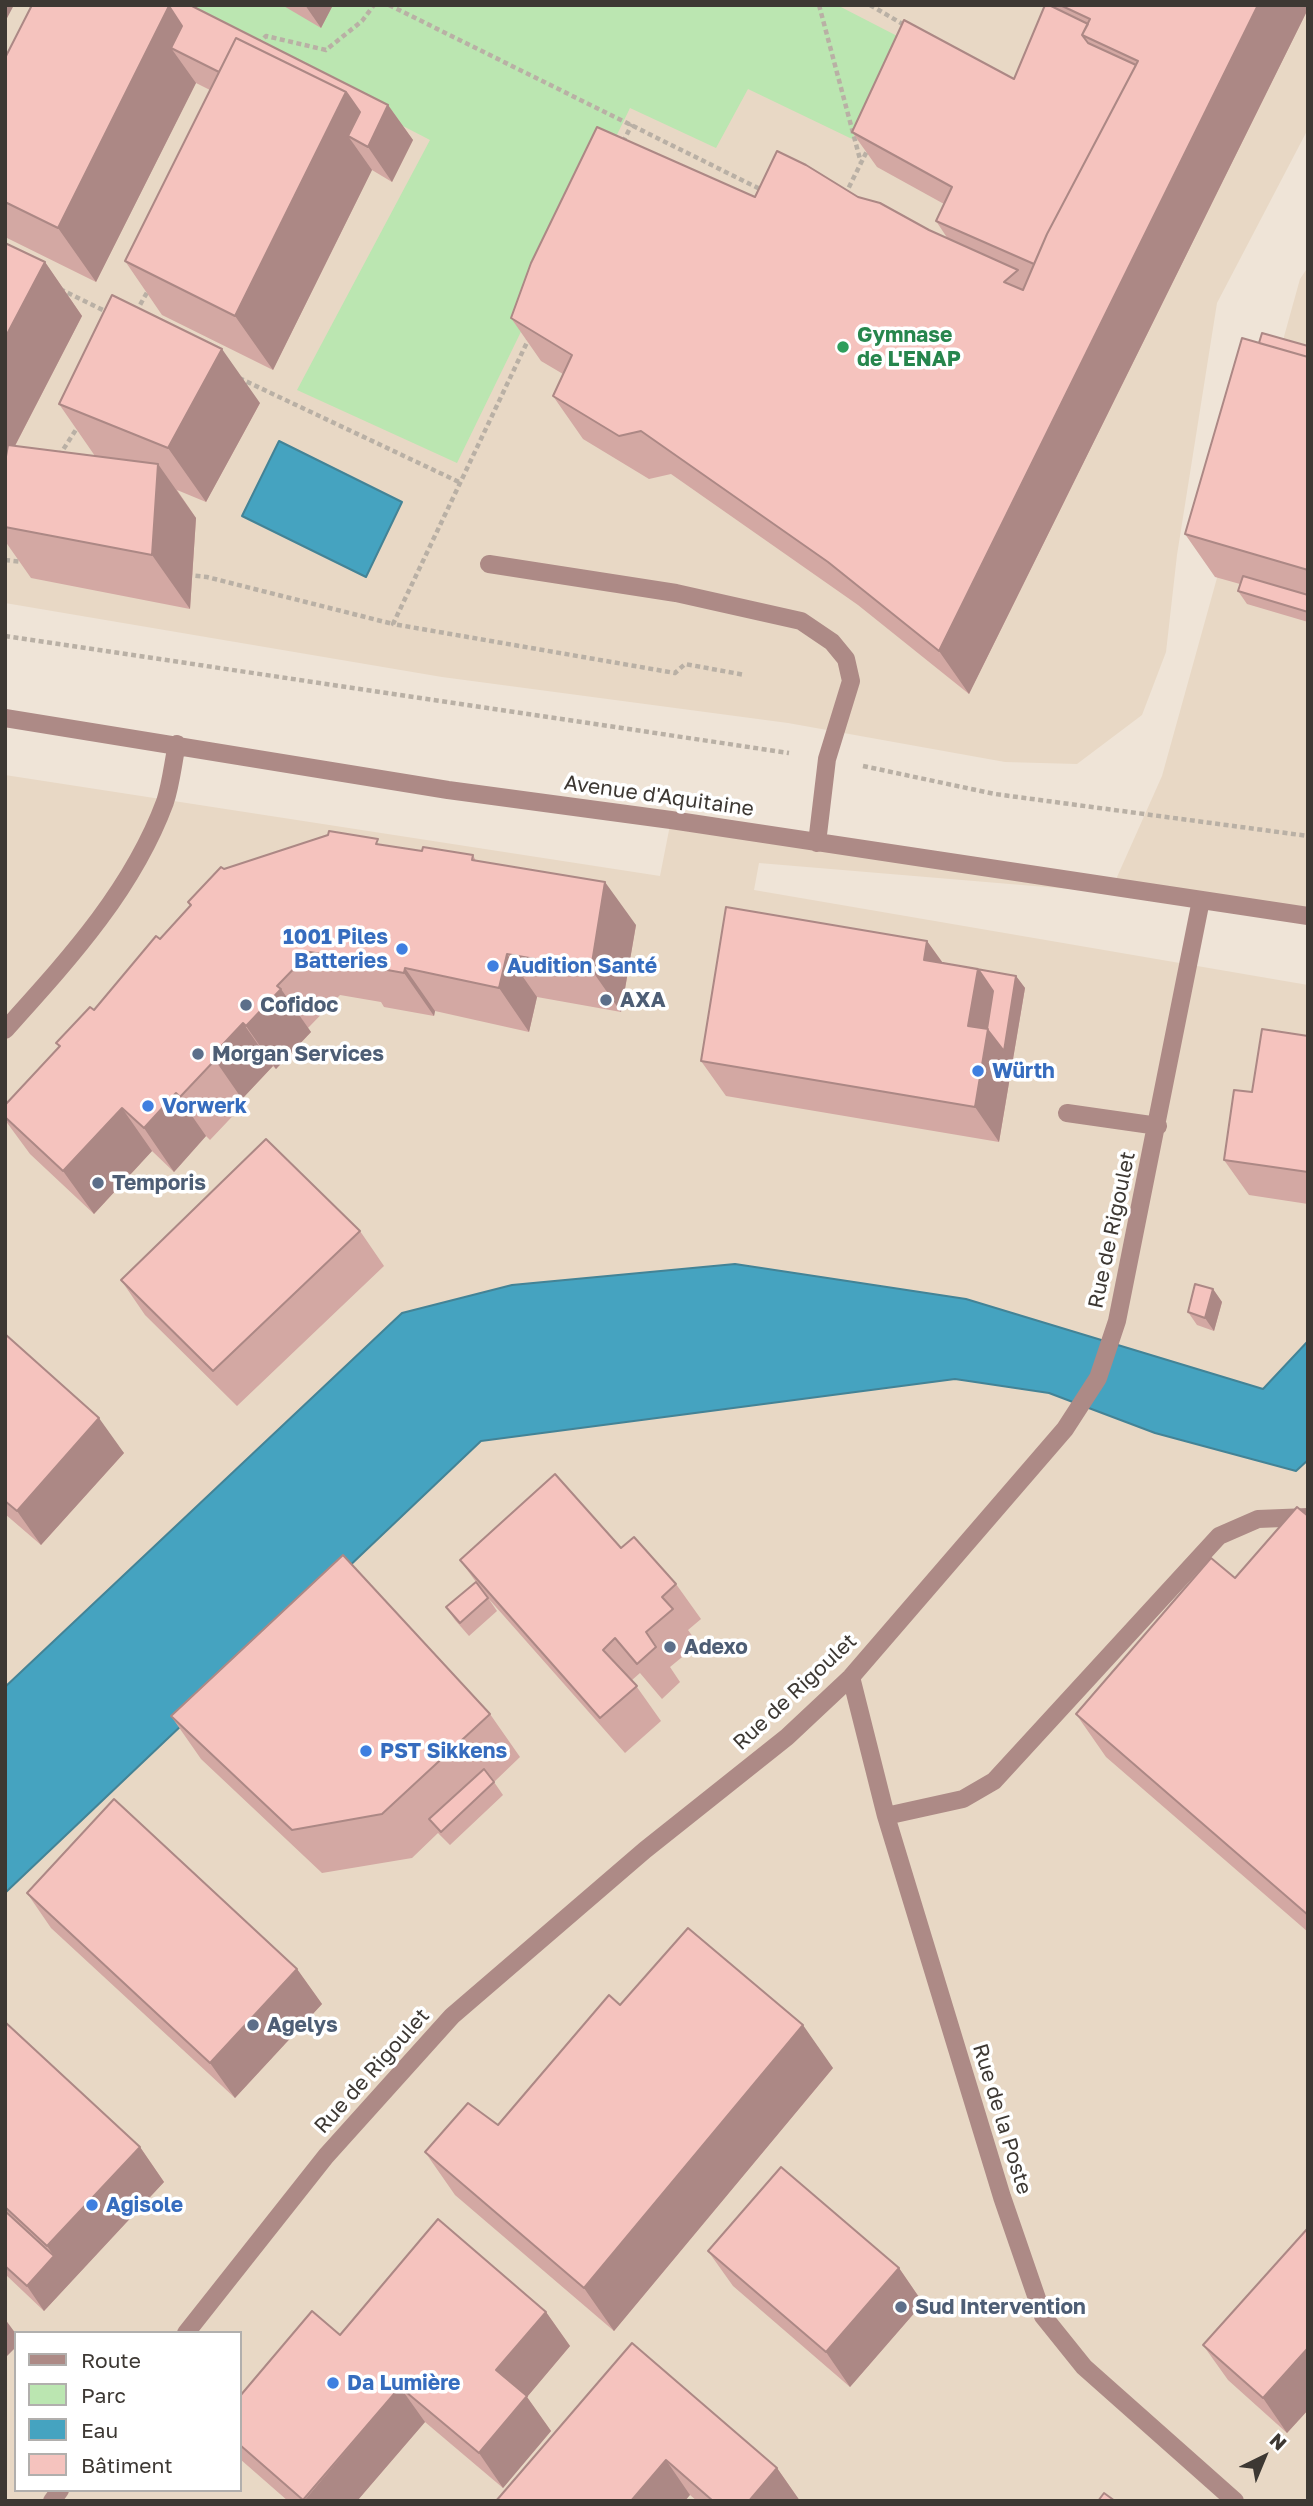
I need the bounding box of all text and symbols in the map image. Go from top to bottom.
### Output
place label: Gymnase de L'ENAP [857,322,961,372]
marker: Gymnase de L'ENAP [835,339,851,355]
street label: Avenue d'Aquitaine [563,770,755,822]
place label: 1001 Piles Batteries [283,924,388,974]
marker: 1001 Piles Batteries [394,941,410,957]
place label: Audition Santé [507,953,657,979]
marker: Audition Santé [485,958,501,974]
place label: AXA [620,987,666,1013]
place label: Cofidoc [260,992,338,1018]
marker: AXA [598,992,614,1008]
marker: Cofidoc [238,997,254,1013]
place label: Morgan Services [212,1041,384,1067]
marker: Morgan Services [190,1046,206,1062]
place label: Würth [992,1058,1055,1084]
marker: Würth [970,1063,986,1079]
place label: Vorwerk [162,1093,247,1119]
marker: Vorwerk [140,1098,156,1114]
street label: Rue de Rigoulet [1083,1149,1141,1311]
place label: Temporis [112,1170,206,1196]
marker: Temporis [90,1175,106,1191]
street label: Rue de Rigoulet [728,1628,862,1756]
place label: Adexo [684,1634,748,1660]
marker: Adexo [662,1639,678,1655]
place label: PST Sikkens [380,1738,507,1764]
marker: PST Sikkens [358,1743,374,1759]
street label: Rue de Rigoulet [309,2003,435,2139]
place label: Agelys [267,2012,338,2038]
marker: Agelys [245,2017,261,2033]
street label: Rue de la Poste [967,2041,1037,2197]
place label: Agisole [106,2192,183,2218]
marker: Agisole [84,2197,100,2213]
place label: Sud Intervention [915,2294,1086,2320]
marker: Sud Intervention [893,2299,909,2315]
legend [14,2331,242,2492]
text: Route [81,2347,141,2373]
place label: Da Lumière [347,2370,460,2396]
marker: Da Lumière [325,2375,341,2391]
text: Parc [81,2382,126,2408]
text: Eau [81,2417,118,2443]
north arrow [1229,2422,1299,2492]
text: N [1266,2428,1292,2455]
text: Bâtiment [81,2452,173,2478]

